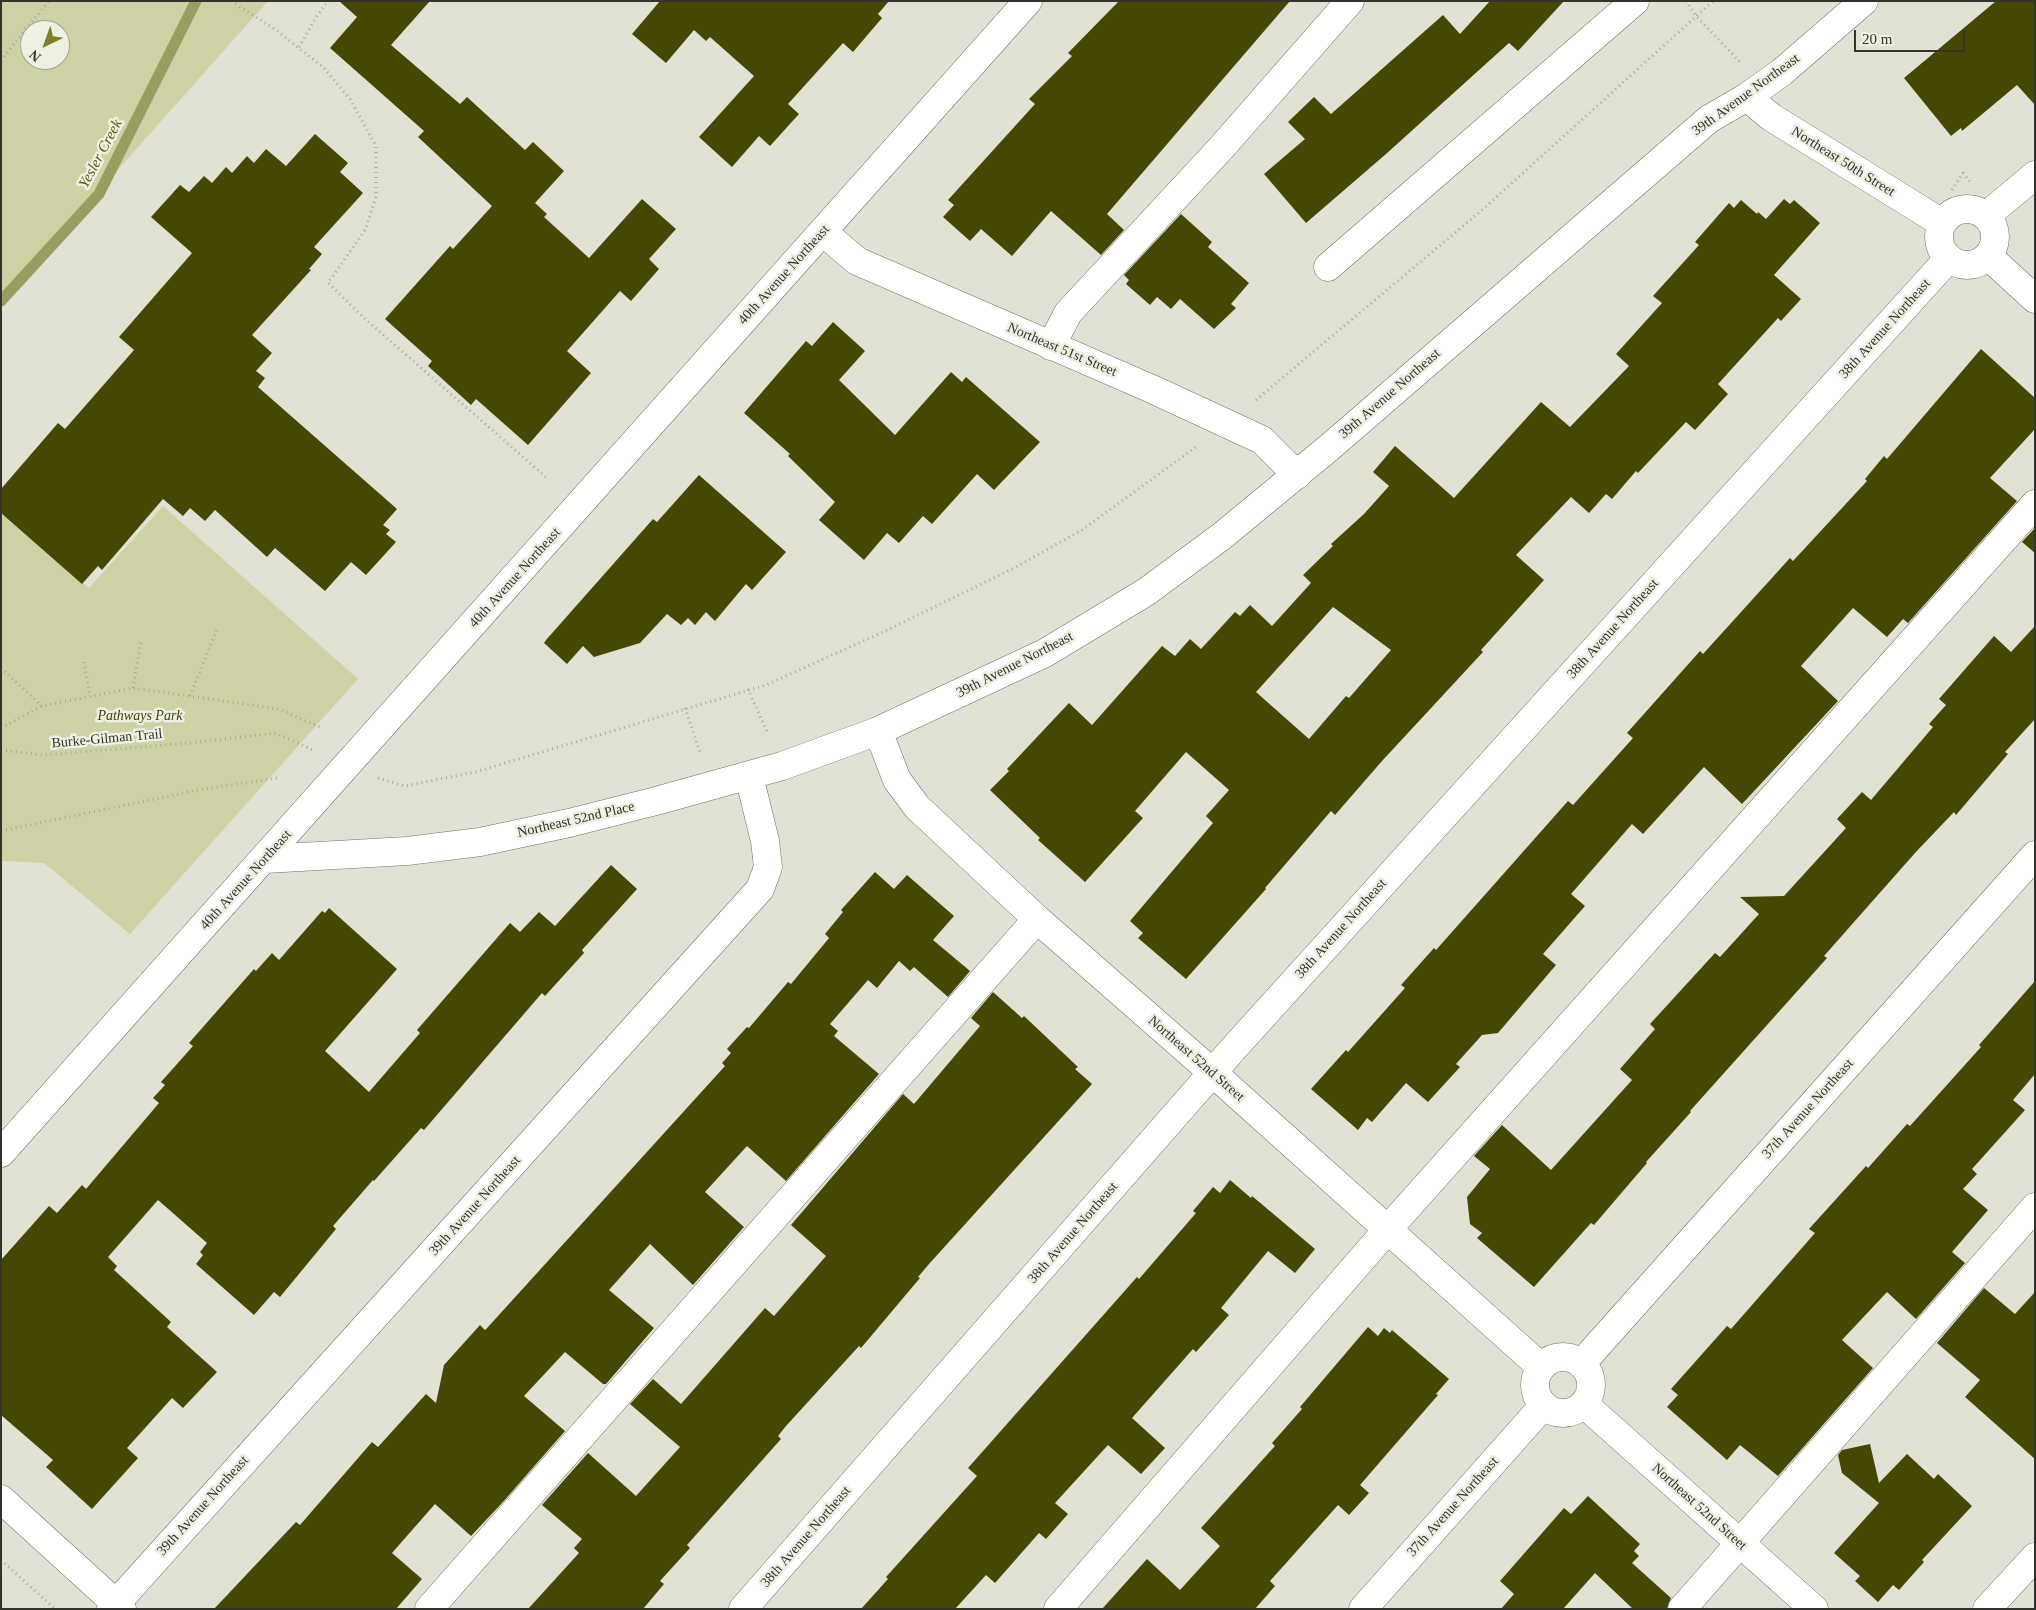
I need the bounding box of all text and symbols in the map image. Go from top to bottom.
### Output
north arrow [20,20,70,70]
scale bar [1856,20,1967,52]
text: 20 m [1862,31,1892,47]
text: N [27,47,44,65]
street label: 39th Avenue Northeast [1689,50,1803,140]
water label: Yesler Creek [75,117,127,191]
street label: Northeast 50th Street [1788,123,1898,201]
street label: 40th Avenue Northeast [735,222,833,328]
street label: 38th Avenue Northeast [1836,276,1934,382]
street label: Northeast 51st Street [1005,319,1119,381]
street label: 39th Avenue Northeast [1336,345,1444,443]
street label: 40th Avenue Northeast [466,525,564,631]
street label: 38th Avenue Northeast [1564,576,1662,682]
street label: 39th Avenue Northeast [954,628,1076,702]
park label: Pathways Park [97,708,183,724]
street label: Burke-Gilman Trail [51,726,163,752]
street label: Northeast 52nd Place [516,798,636,842]
street label: 40th Avenue Northeast [197,827,295,933]
street label: 38th Avenue Northeast [1292,876,1390,982]
street label: Northeast 52nd Street [1144,1013,1248,1105]
street label: 37th Avenue Northeast [1759,1056,1857,1162]
street label: 39th Avenue Northeast [426,1153,524,1259]
street label: 38th Avenue Northeast [1024,1179,1122,1287]
street label: 39th Avenue Northeast [154,1453,252,1559]
street label: 37th Avenue Northeast [1404,1454,1502,1560]
street label: Northeast 52nd Street [1648,1460,1750,1554]
street label: 38th Avenue Northeast [757,1483,855,1591]

